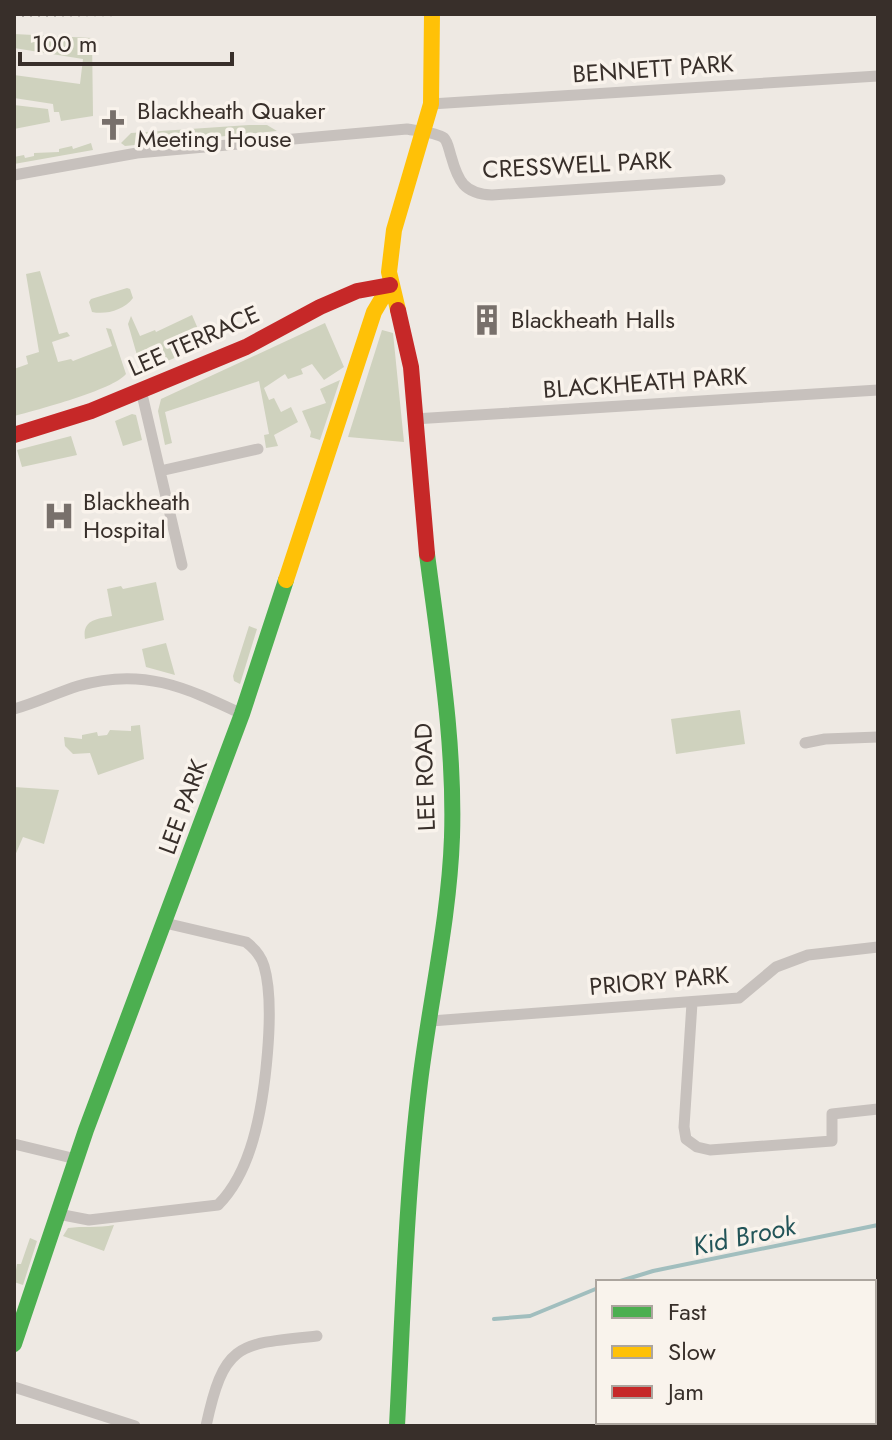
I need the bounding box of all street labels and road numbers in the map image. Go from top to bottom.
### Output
street label: BENNETT PARK [571,45,735,92]
street label: CRESSWELL PARK [481,142,673,187]
street label: LEE TERRACE [123,296,265,385]
street label: BLACKHEATH PARK [542,358,749,407]
street label: LEE ROAD [405,722,444,832]
street label: LEE PARK [149,754,216,859]
street label: PRIORY PARK [588,957,731,1004]

